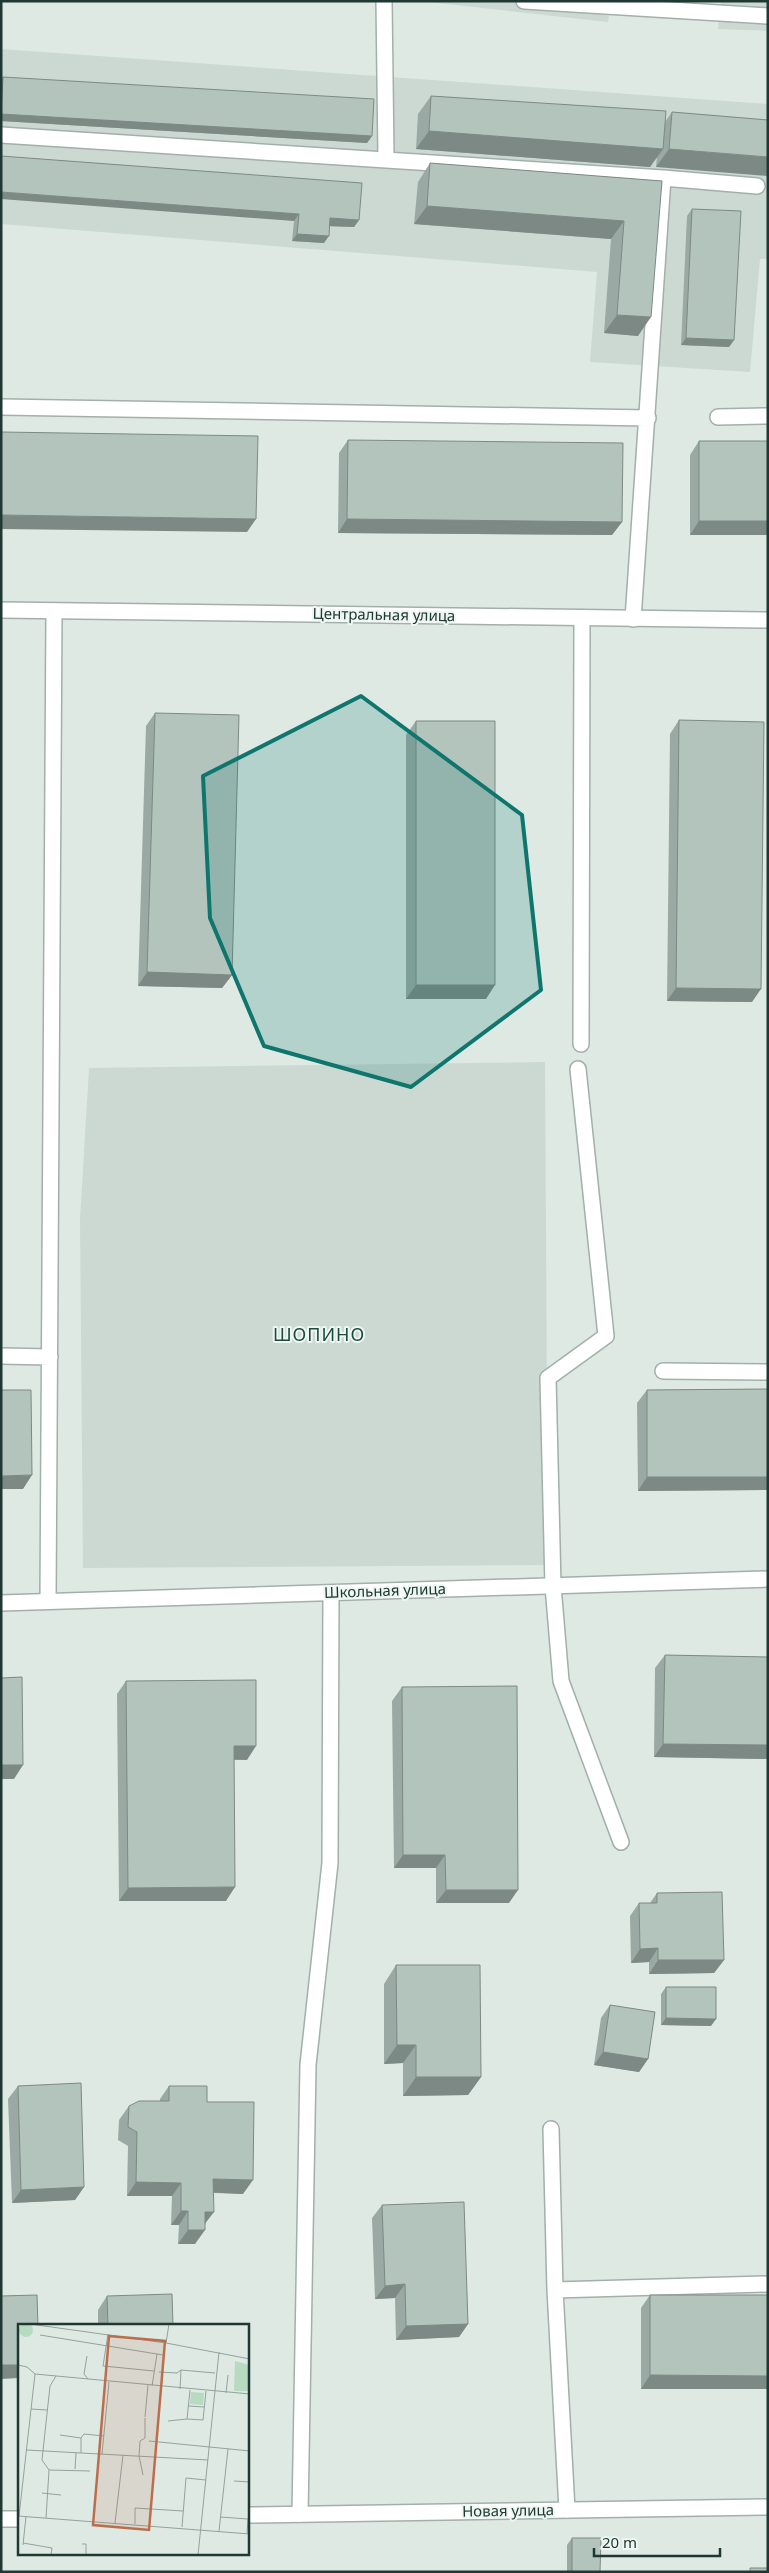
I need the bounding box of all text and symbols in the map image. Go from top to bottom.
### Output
street label: Центральная улица [313,603,455,625]
district label: ШОПИНО [273,1322,365,1346]
street label: Школьная улица [324,1578,446,1602]
inset map [18,2324,249,2556]
street label: Новая улица [462,2499,554,2521]
scale bar [594,2526,720,2558]
text: 20 m [602,2532,637,2552]

